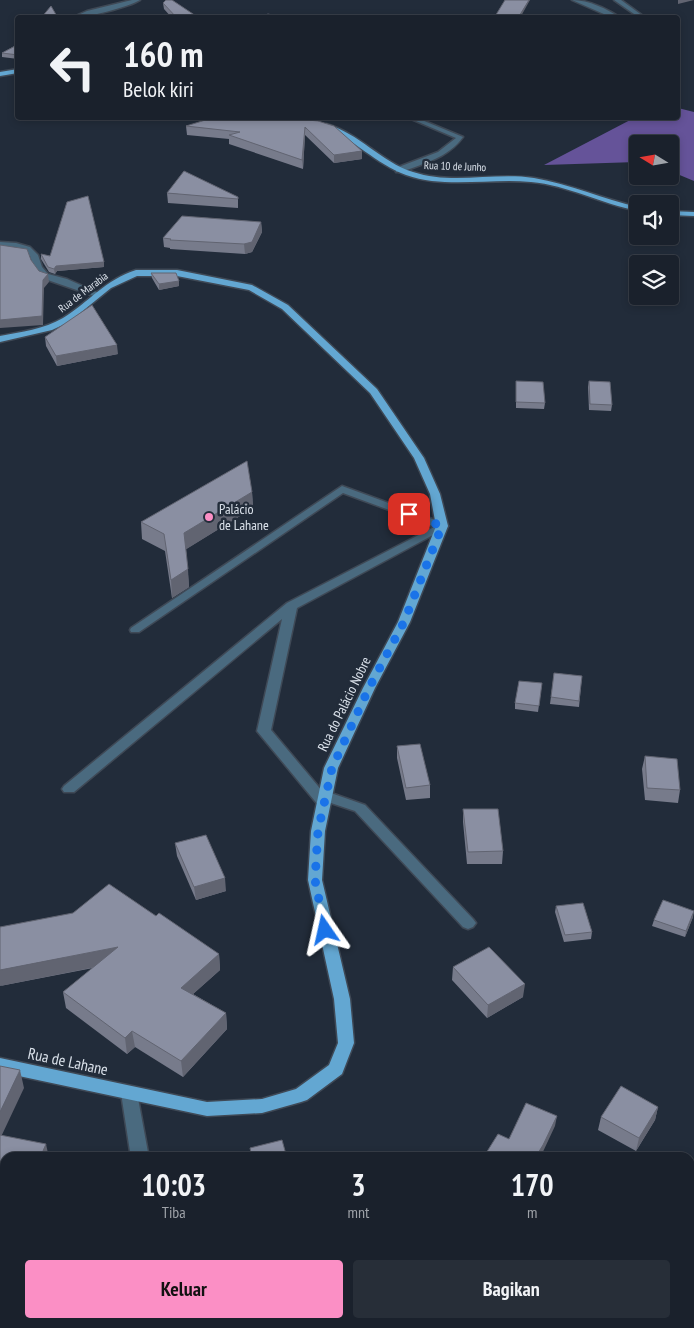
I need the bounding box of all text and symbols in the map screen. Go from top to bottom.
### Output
text: 160 m [123,31,204,77]
icon: left [40,35,105,100]
text: Belok kiri [123,75,194,103]
north arrow [629,135,679,185]
map controls [629,135,679,305]
street label: Rua 10 de Junho [424,158,487,174]
button: sound [629,195,679,245]
button: layers [629,255,679,305]
street label: Rua de Marabia [55,269,111,315]
pin [388,493,430,535]
place label: Palácio de Lahane [219,500,269,534]
icon: arrive [395,500,423,528]
marker: Palácio de Lahane [203,511,215,523]
street label: Rua do Palácio Nobre [313,654,375,754]
position arrow [298,903,350,955]
street label: Rua de Lahane [26,1043,110,1079]
text: 10:03 [141,1165,206,1204]
text: 3 [351,1165,366,1204]
text: 170 [511,1165,554,1204]
text: Tiba [162,1202,186,1222]
text: mnt [347,1202,369,1222]
text: m [527,1202,537,1222]
button: Keluar [25,1260,343,1318]
button: Bagikan [353,1260,670,1318]

